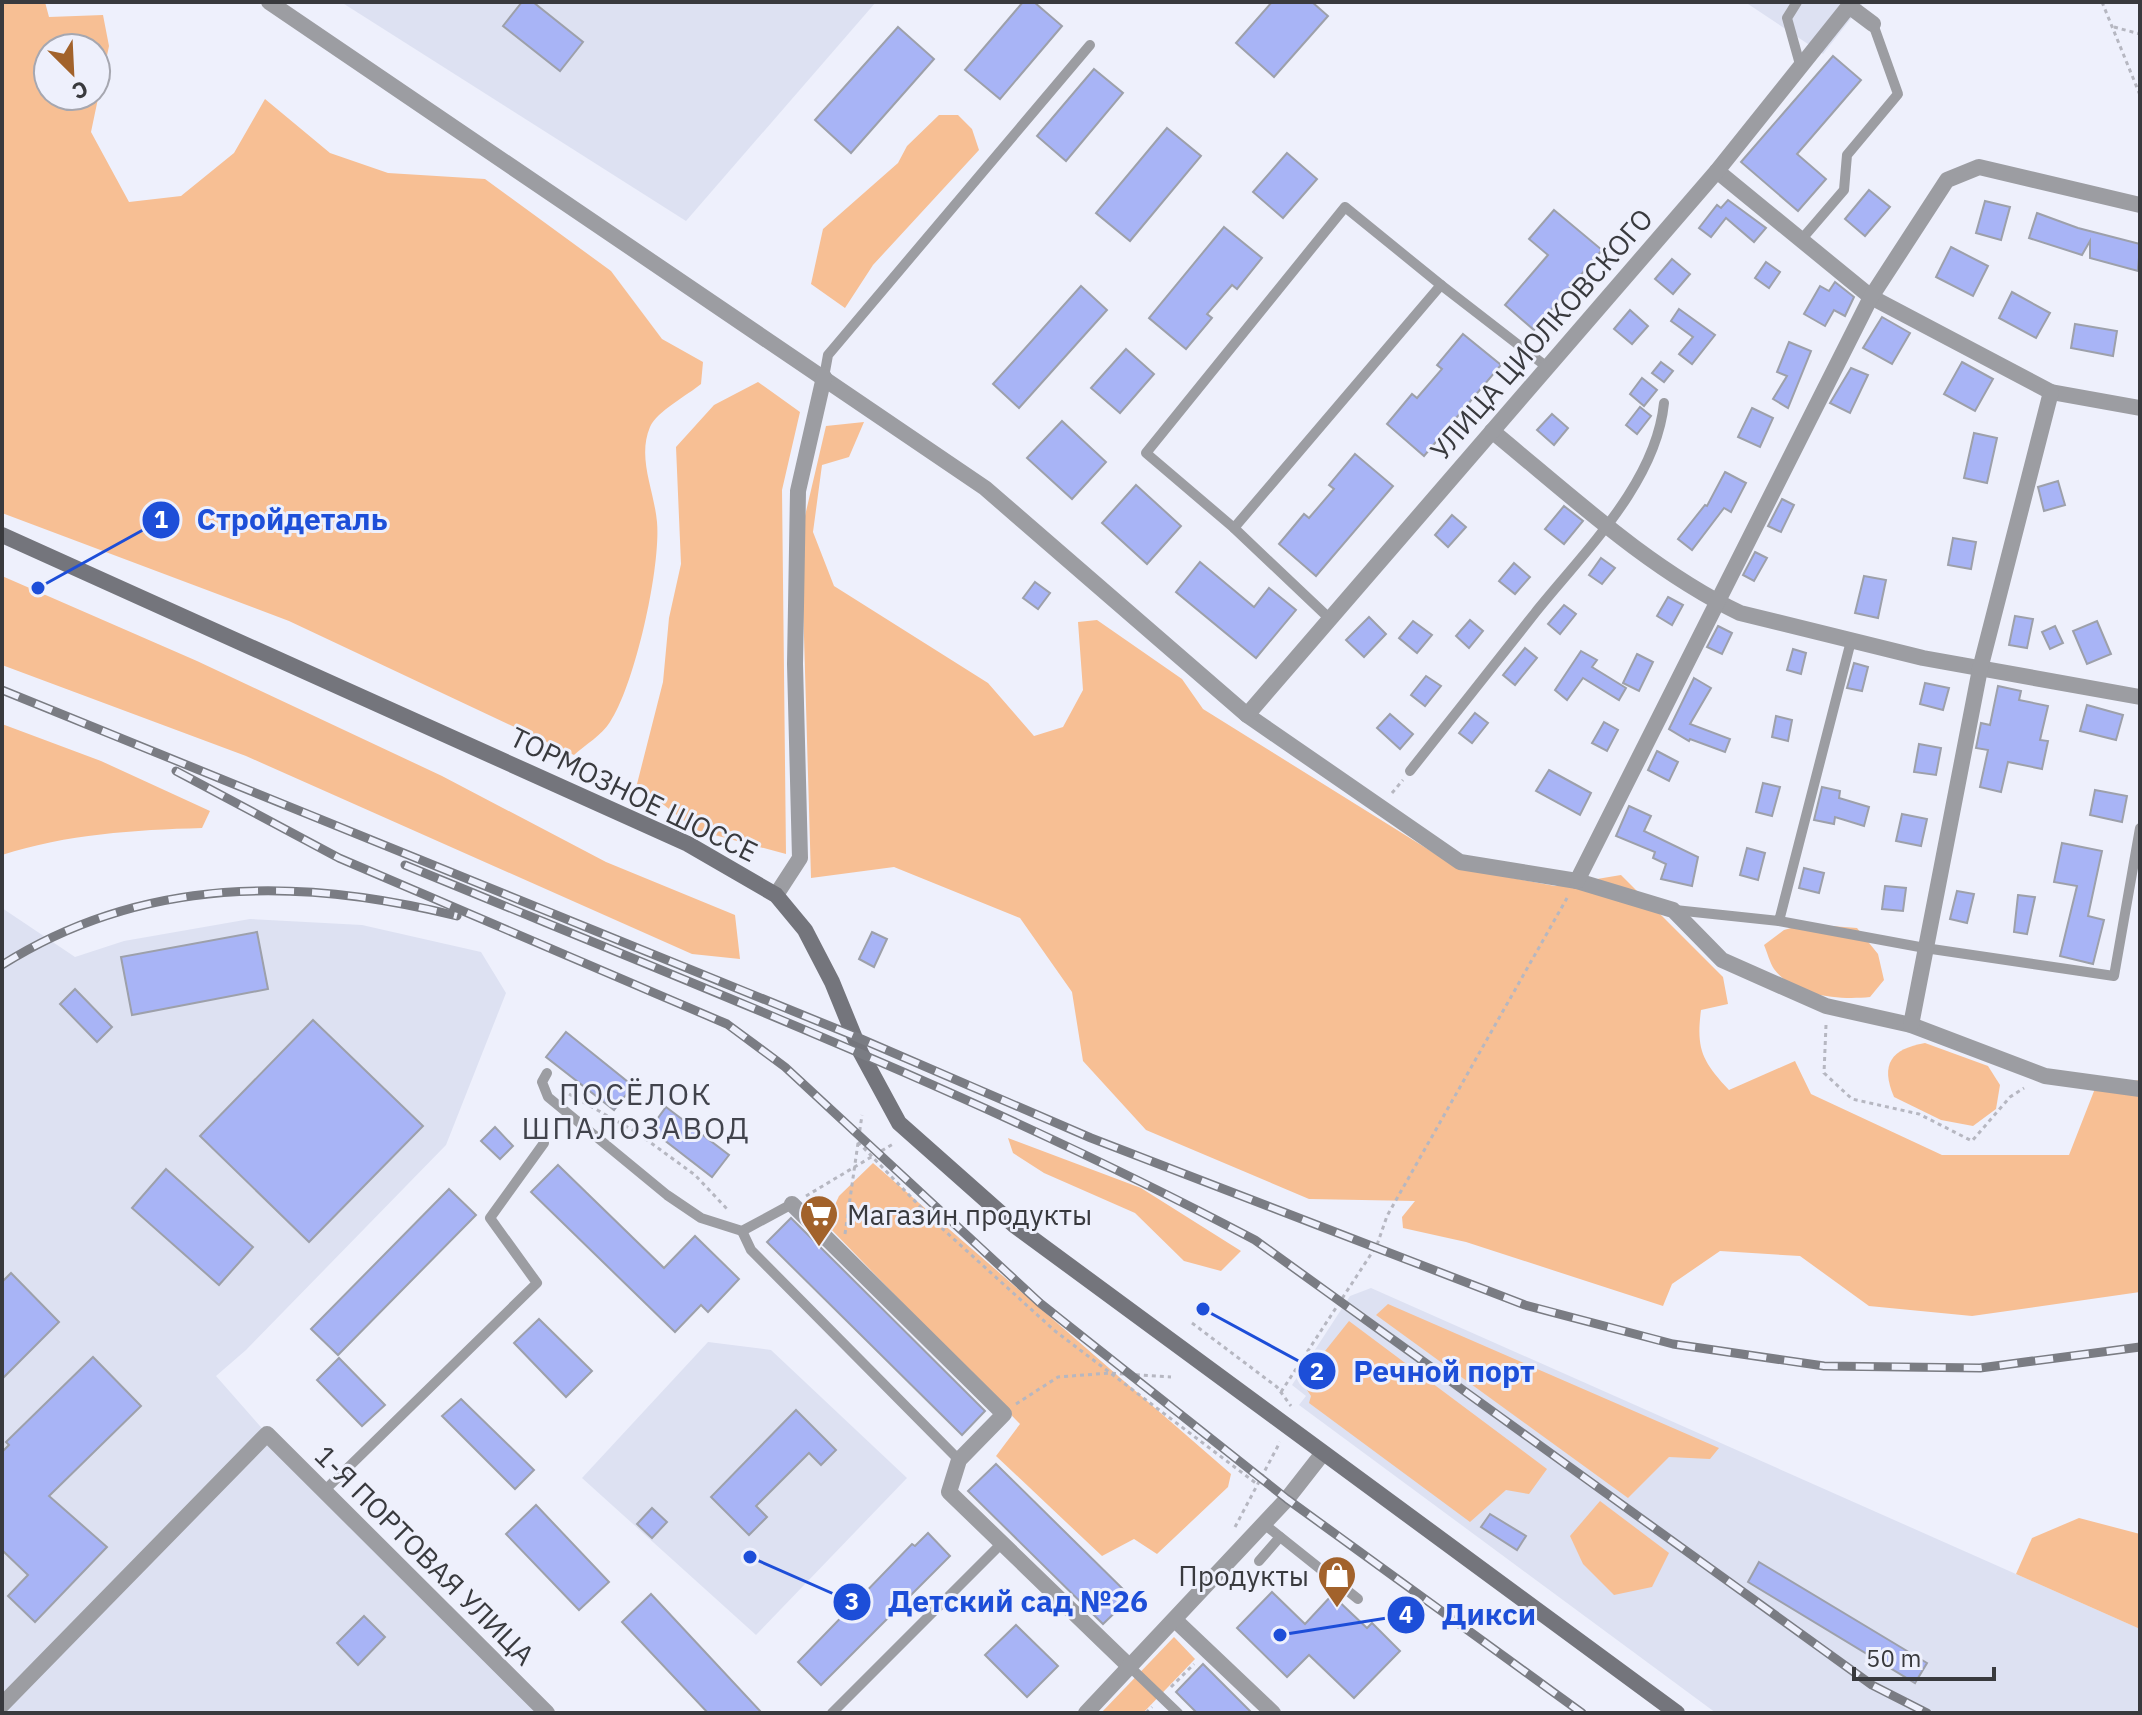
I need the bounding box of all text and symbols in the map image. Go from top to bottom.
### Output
north arrow [32,32,112,112]
text: С [68,75,93,107]
street label: УЛИЦА ЦИОЛКОВСКОГО [1422,201,1660,467]
callout: Стройдеталь [141,493,404,547]
text: Стройдеталь [197,499,388,538]
text: 1 [154,503,168,535]
street label: ТОРМОЗНОЕ ШОССЕ [504,718,764,870]
district label: ПОСЁЛОК ШПАЛОЗАВОД [522,1074,750,1147]
supermarket icon: Магазин продукты [798,1193,840,1248]
place label: Магазин продукты [847,1196,1092,1233]
callout: Речной порт [1297,1344,1550,1398]
text: Речной порт [1353,1351,1535,1390]
text: 2 [1310,1355,1324,1387]
street label: 1-Я ПОРТОВАЯ УЛИЦА [307,1437,543,1673]
shop icon: Продукты [1316,1554,1358,1609]
place label: Продукты [1178,1557,1309,1594]
callout: Детский сад №26 [832,1575,1164,1629]
text: Детский сад №26 [888,1581,1148,1620]
text: 3 [845,1585,859,1617]
callout: Дикси [1386,1588,1552,1642]
text: Дикси [1442,1594,1536,1633]
text: 4 [1399,1598,1413,1630]
scale bar [1854,1631,1994,1681]
text: 50 m [1866,1642,1921,1674]

